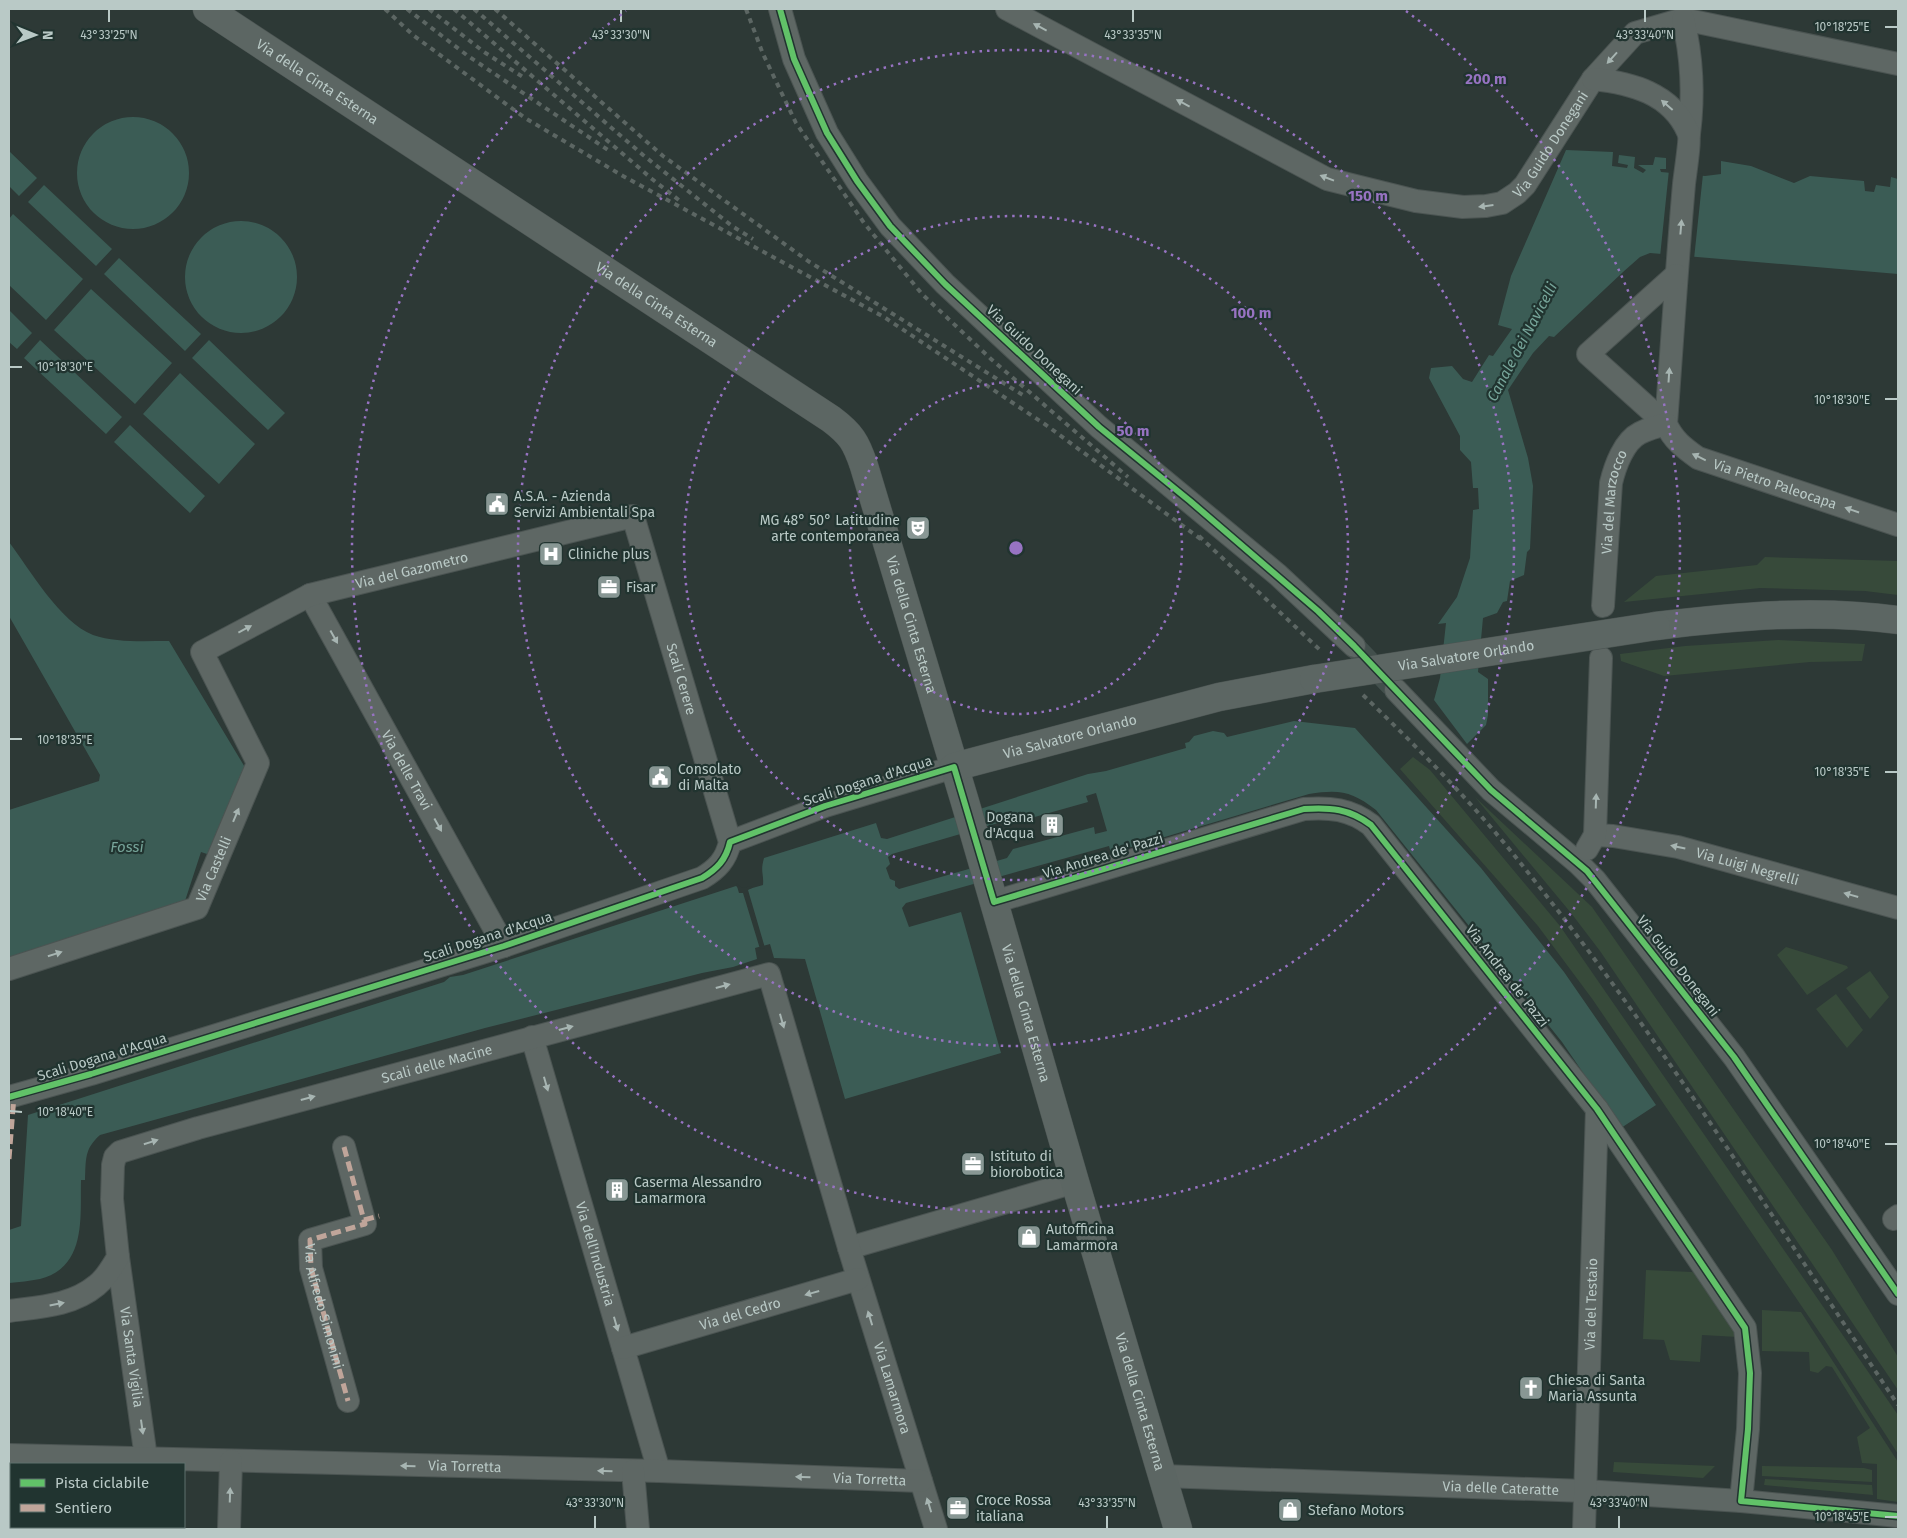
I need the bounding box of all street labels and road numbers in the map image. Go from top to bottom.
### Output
street label: Via della Cinta Esterna [253,35,382,128]
street label: Via Guido Donegani [1509,88,1592,201]
street label: Via della Cinta Esterna [592,258,721,351]
street label: Via Guido Donegani [983,301,1085,399]
street label: Via del Marzocco [1598,447,1631,555]
street label: Via Pietro Paleocapa [1711,455,1839,512]
street label: Via del Gazometro [353,548,470,592]
street label: Via della Cinta Esterna [883,554,940,695]
street label: Via Salvatore Orlando [1397,636,1535,674]
street label: Scali Cerere [663,641,700,717]
street label: Via Salvatore Orlando [1001,711,1139,762]
street label: Via delle Travi [378,727,436,813]
street label: Scali Dogana d'Acqua [801,752,935,810]
street label: Via Andrea de' Pazzi [1041,830,1165,882]
street label: Via Castelli [192,834,235,904]
street label: Via Luigi Negrelli [1694,844,1801,889]
street label: Scali Dogana d'Acqua [421,908,555,966]
street label: Via Guido Donegani [1633,912,1723,1020]
street label: Via Andrea de' Pazzi [1462,921,1552,1031]
street label: Via della Cinta Esterna [998,942,1054,1084]
street label: Scali Dogana d'Acqua [35,1029,169,1085]
street label: Scali delle Macine [380,1041,494,1087]
street label: Via dell'Industria [572,1200,619,1308]
street label: Via Alfredo Simonini [302,1243,347,1371]
street label: Via del Testaio [1581,1258,1601,1351]
street label: Via del Cedro [698,1294,783,1334]
street label: Via Santa Vigilia [117,1306,147,1409]
street label: Via della Cinta Esterna [1112,1331,1169,1472]
street label: Via Lamarmora [870,1340,915,1436]
street label: Via Torretta [428,1457,502,1476]
street label: Via Torretta [833,1469,907,1489]
street label: Via delle Cateratte [1442,1477,1559,1499]

